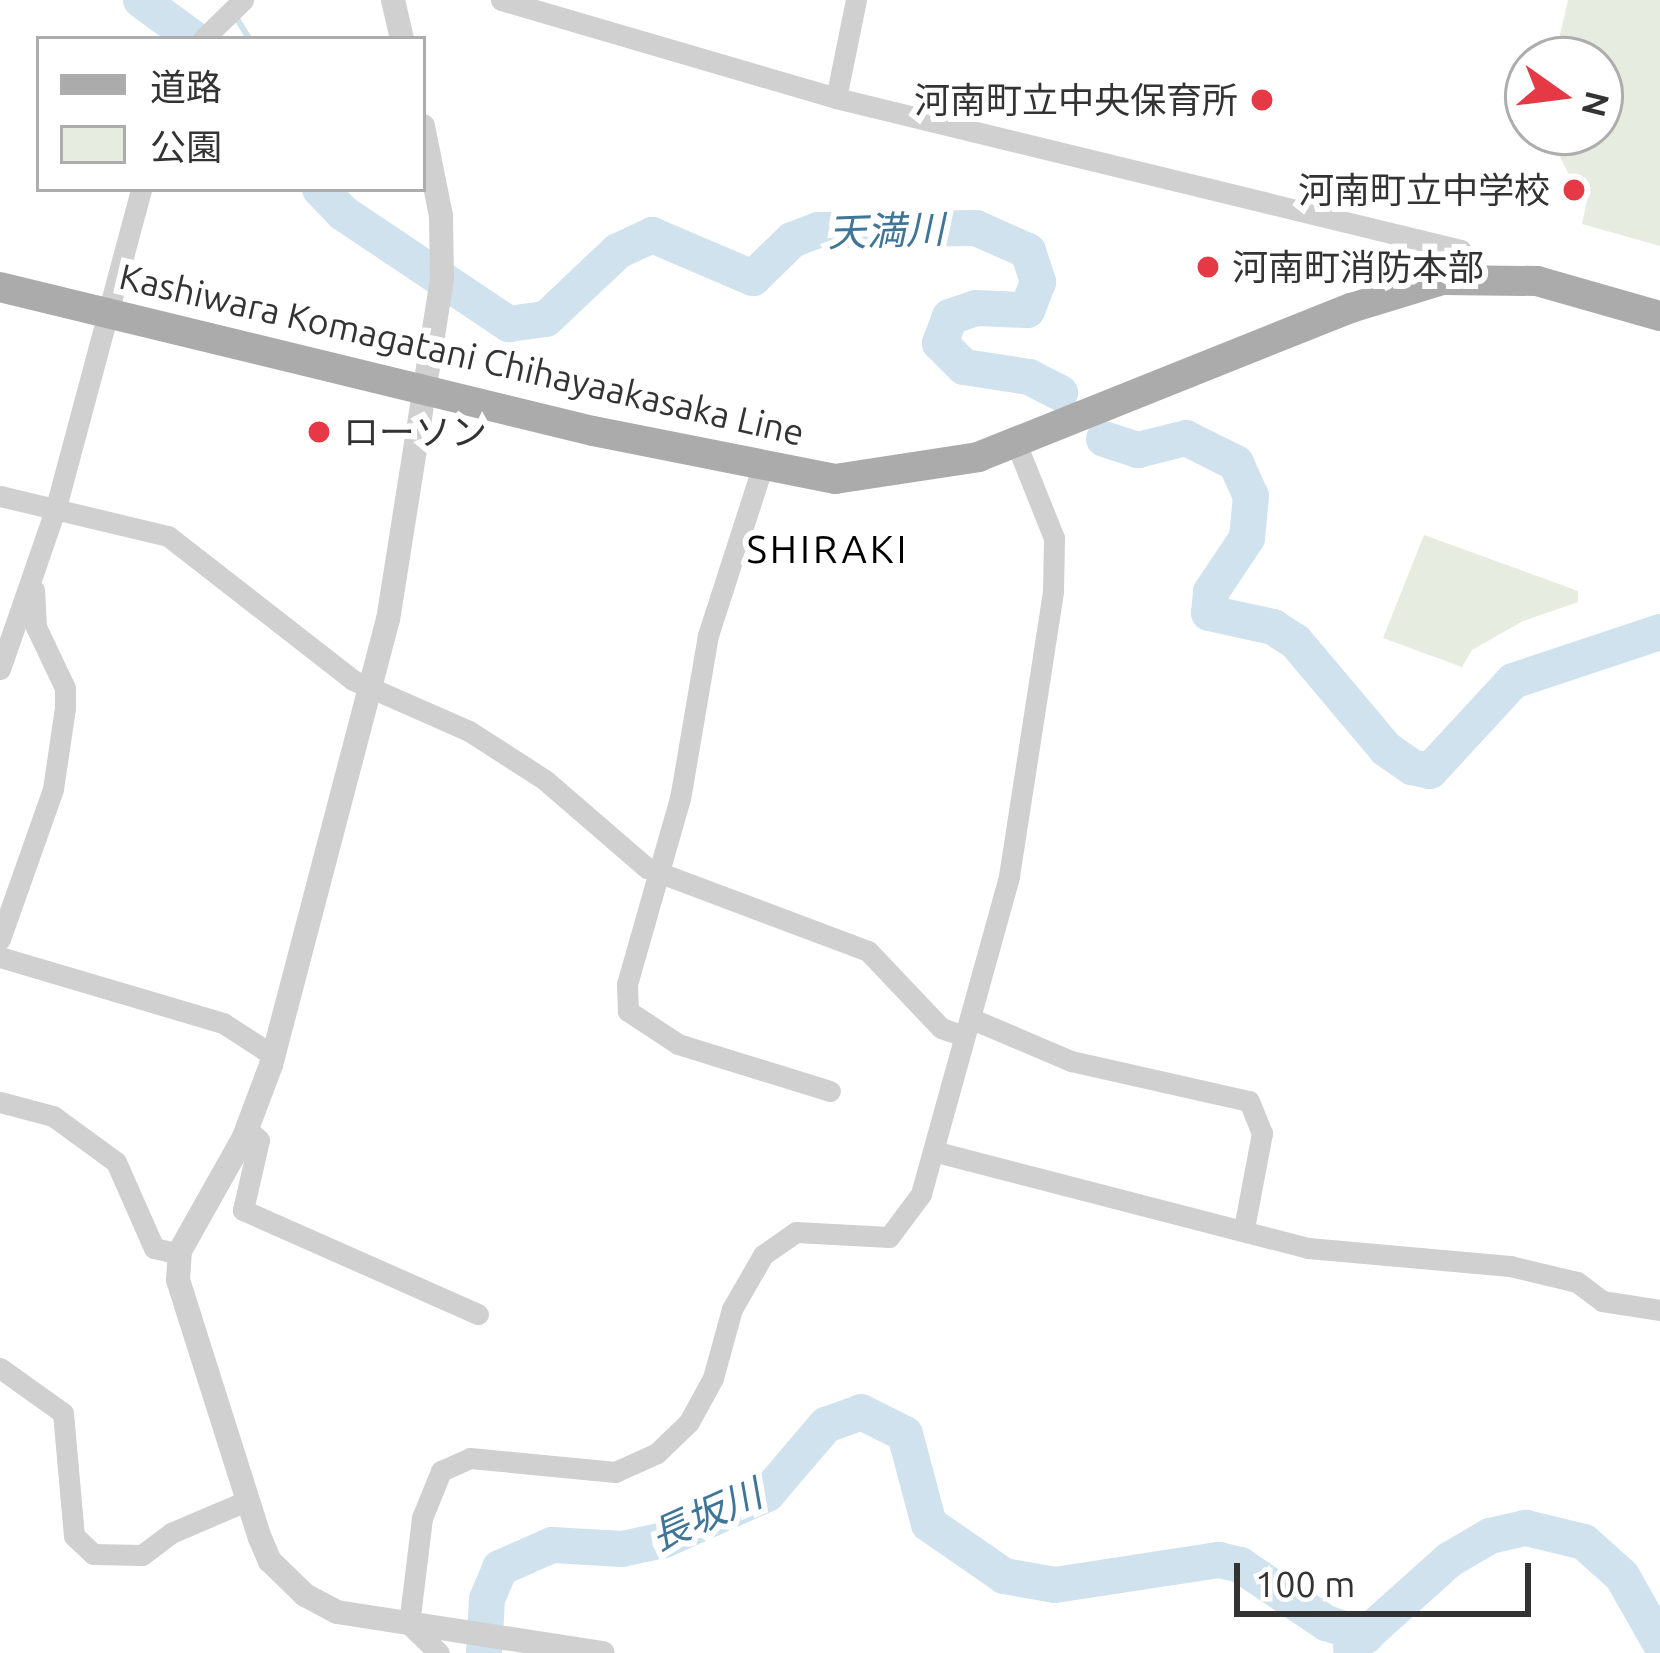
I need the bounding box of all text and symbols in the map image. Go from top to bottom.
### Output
legend [36,36,426,192]
north arrow [1504,36,1624,156]
text: 道路 [150,66,222,107]
place label: 河南町立中央保育所 [914,78,1238,122]
marker: 河南町立中央保育所 [1249,87,1275,113]
text: N [1576,88,1617,121]
text: 公園 [150,126,222,167]
place label: 河南町立中学校 [1298,168,1550,212]
marker: 河南町立中学校 [1561,177,1587,203]
water label: 天満川 [827,206,945,256]
place label: 河南町消防本部 [1232,245,1484,289]
street label: Kashiwara Komagatani Chihayaakasaka Line [115,254,809,454]
marker: 河南町消防本部 [1195,254,1221,280]
place label: ローソン [343,410,487,454]
marker: ローソン [306,419,332,445]
district label: SHIRAKI [746,526,910,572]
water label: 長坂川 [643,1470,769,1560]
scale bar [1240,1539,1537,1613]
text: 100 m [1255,1563,1355,1604]

